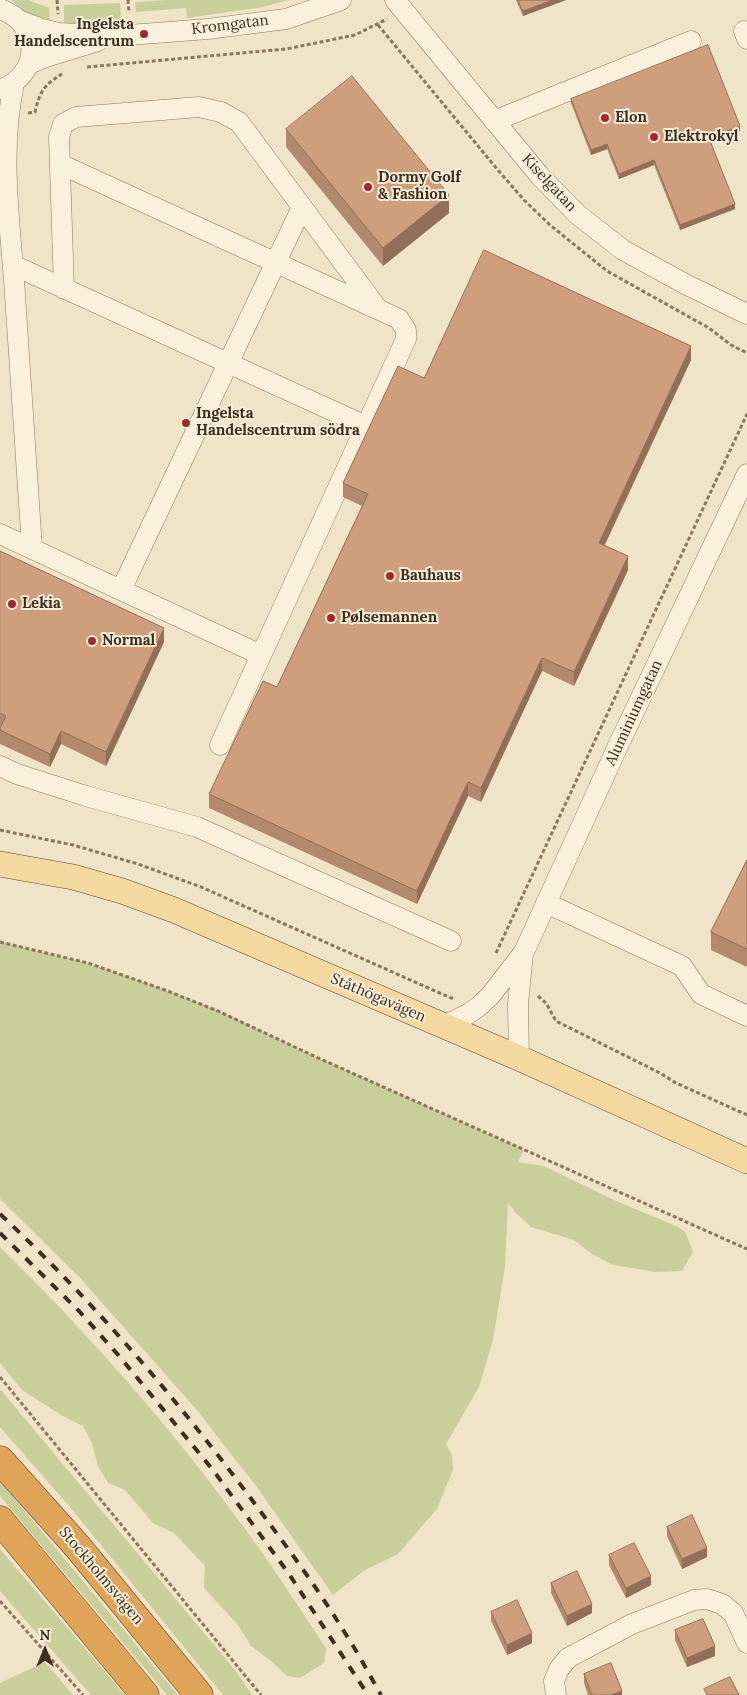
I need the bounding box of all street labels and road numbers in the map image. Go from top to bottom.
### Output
street label: Kromgatan [190,11,270,39]
street label: Kiselgatan [518,150,580,216]
street label: Aluminiumgatan [602,657,666,769]
street label: Ståthögavägen [328,970,428,1026]
street label: Stockholmsvägen [55,1524,147,1628]

